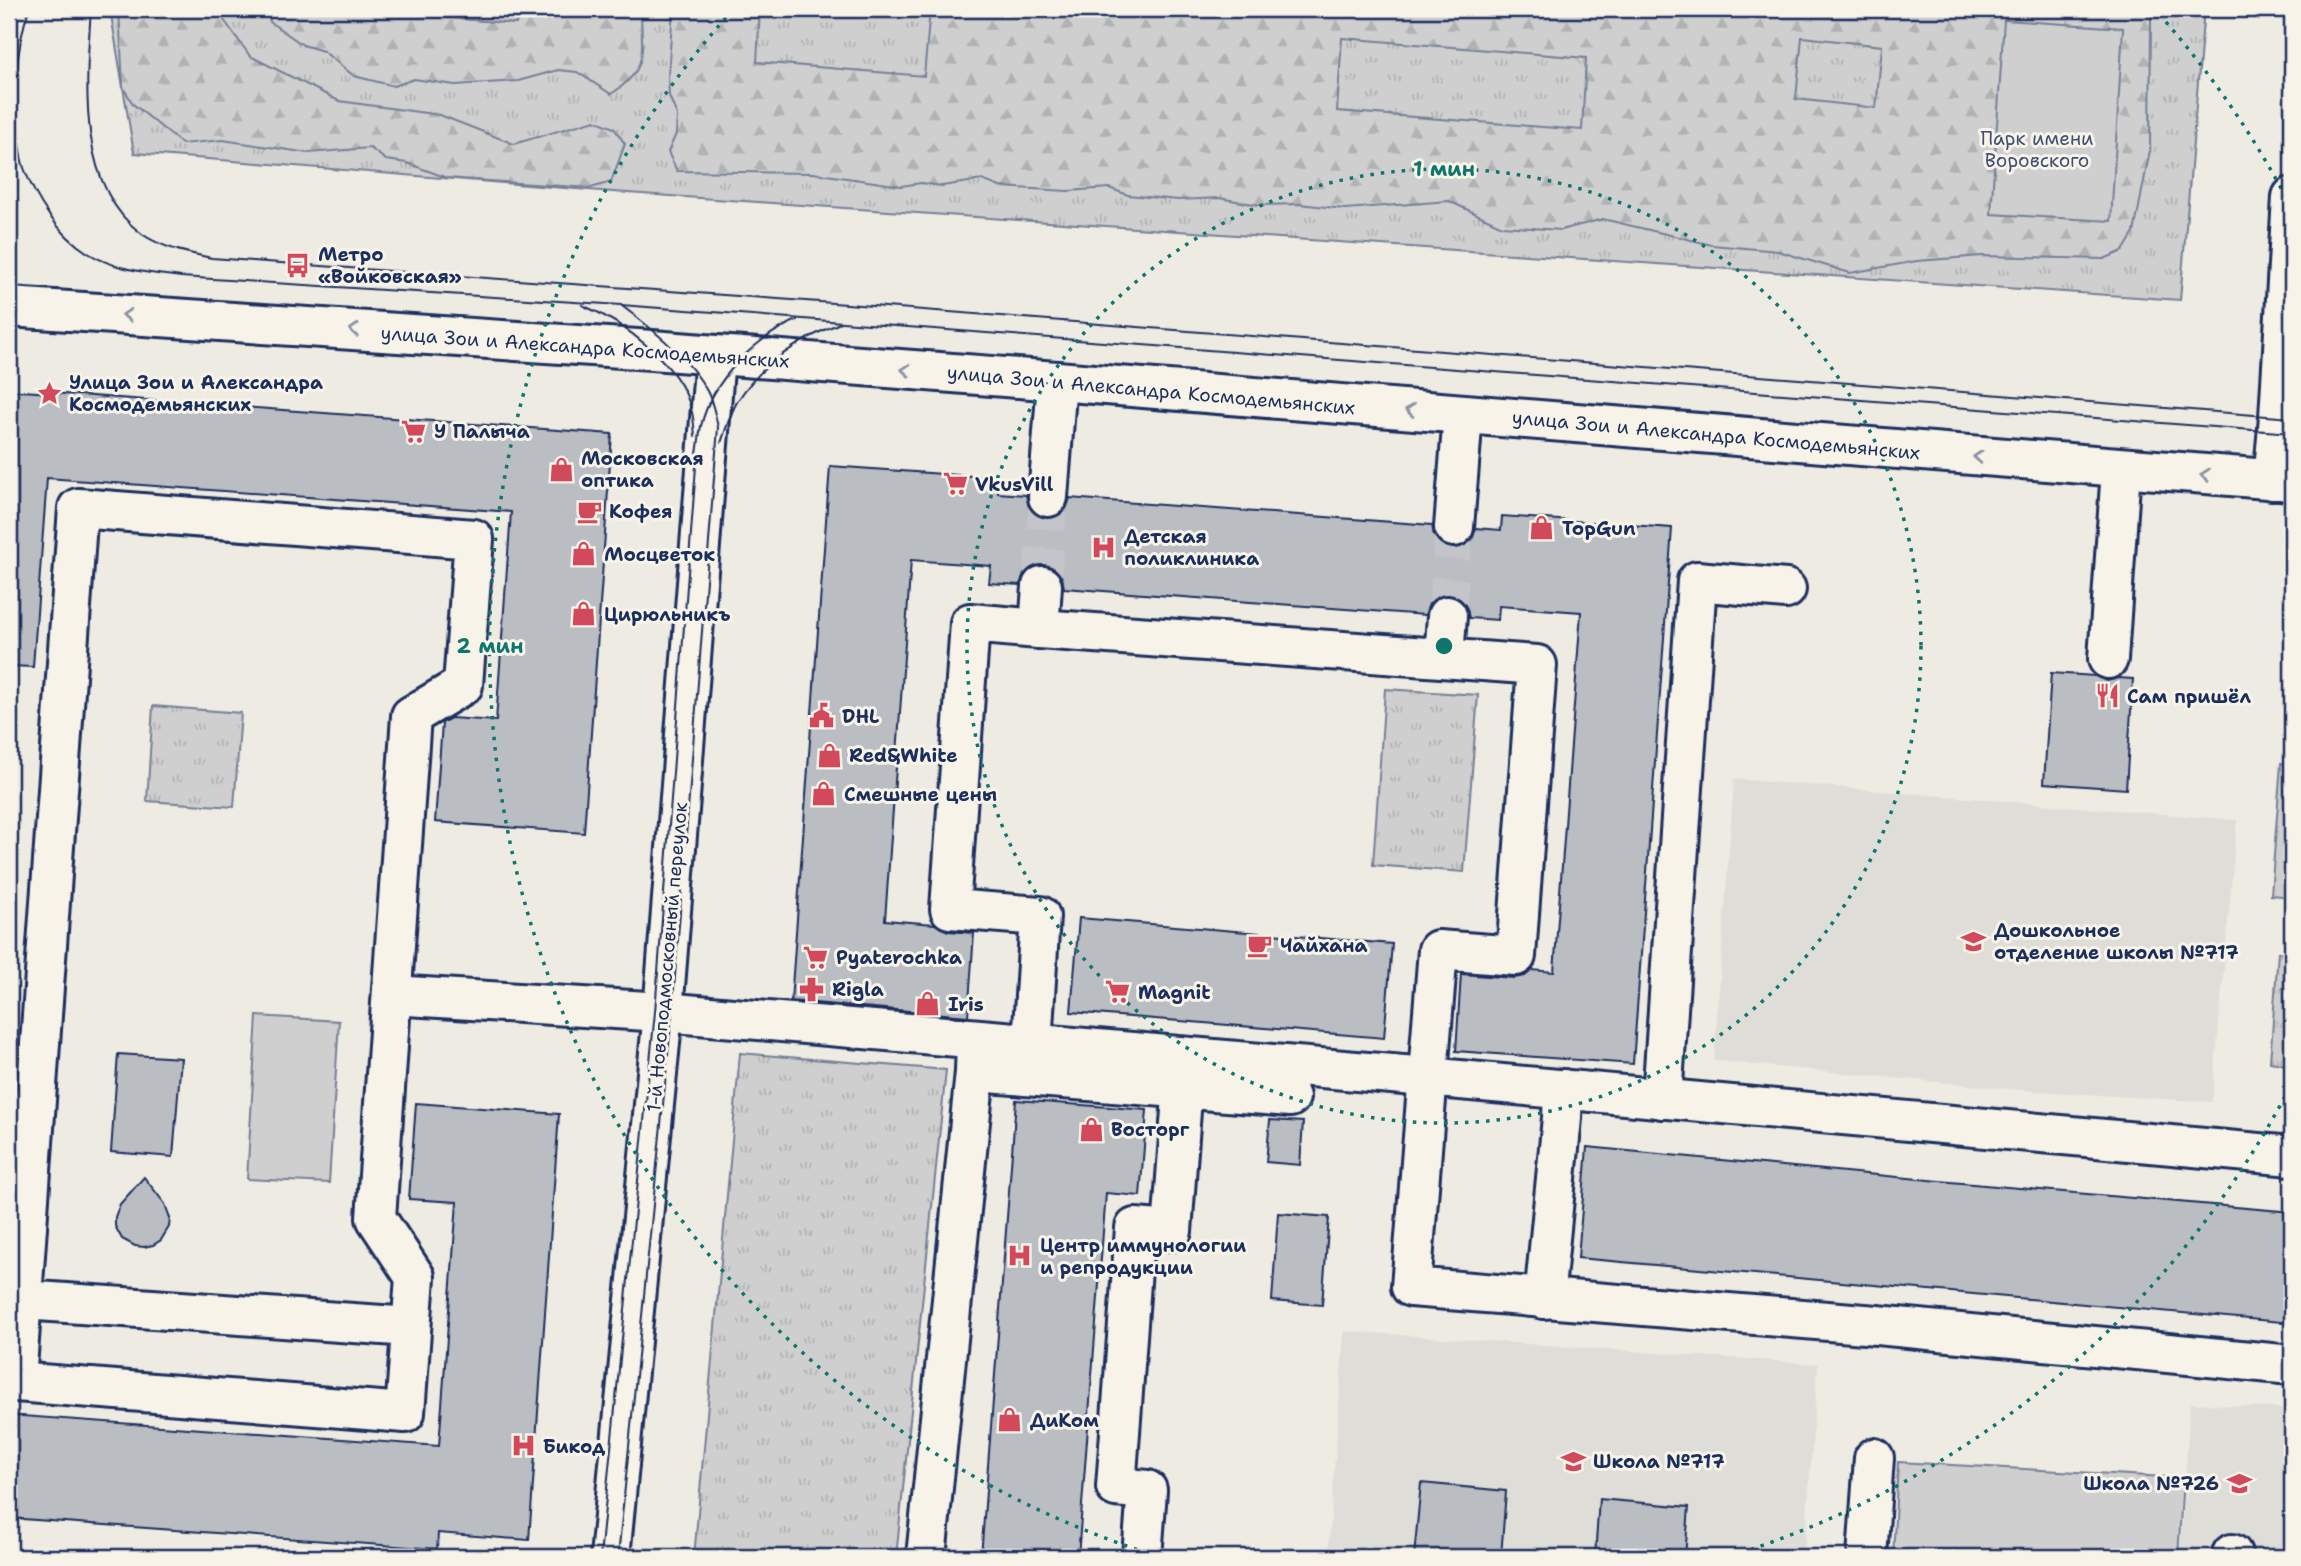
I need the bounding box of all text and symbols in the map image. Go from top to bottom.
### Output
park label: Парк имени Воровского [1981,126,2093,173]
text: 1 мин [1413,155,1475,183]
place label: Метро «Войковская» [318,242,462,289]
bus stop icon: Метро «Войковская» [284,251,312,279]
one-way arrow [121,307,132,322]
street label: улица Зои и Александра Космодемьянских [380,320,790,374]
one-way arrow [348,323,359,338]
street label: улица Зои и Александра Космодемьянских [946,360,1356,420]
one-way arrow [901,363,912,378]
place label: Улица Зои и Александра Космодемьянских [69,370,323,417]
place icon: Улица Зои и Александра Космодемьянских [35,379,63,407]
one-way arrow [1404,403,1415,418]
street label: улица Зои и Александра Космодемьянских [1511,405,1921,465]
supermarket icon: У Палыча [400,417,428,445]
place label: У Палыча [434,419,530,444]
place label: Московская оптика [581,446,704,493]
one-way arrow [1973,450,1984,465]
shop icon: Московская оптика [547,455,575,483]
one-way arrow [2199,468,2210,483]
supermarket icon: VkusVill [941,470,969,498]
place label: VkusVill [975,472,1054,497]
cafe icon: Кофея [575,497,603,525]
place label: Кофея [609,499,673,524]
shop icon: TopGun [1528,514,1556,542]
place label: TopGun [1562,516,1636,541]
place label: Детская поликлиника [1124,524,1259,571]
hospital icon: Детская поликлиника [1090,533,1118,561]
shop icon: Мосцветок [570,540,598,568]
place label: Мосцветок [604,542,715,567]
shop icon: Цирюльникъ [570,600,598,628]
place label: Цирюльникъ [604,602,730,627]
text: 2 мин [456,632,524,660]
centre of rings [1432,634,1456,658]
restaurant icon: Сам пришёл [2093,682,2121,710]
place label: Сам пришёл [2127,684,2251,709]
public building icon: DHL [808,702,836,730]
place label: DHL [842,704,879,729]
shop icon: Red&White [815,741,843,769]
place label: Red&White [849,743,958,768]
shop icon: Смешные цены [810,780,838,808]
place label: Смешные цены [844,782,997,807]
street label: 1-й Новоподмосковный переулок [641,801,693,1113]
place label: Дошкольное отделение школы №717 [1994,918,2239,965]
school or university icon: Дошкольное отделение школы №717 [1960,927,1988,955]
cafe icon: Чайхана [1246,931,1274,959]
place label: Чайхана [1280,933,1368,958]
supermarket icon: Pyaterochka [802,943,830,971]
place label: Pyaterochka [836,945,962,970]
pharmacy icon: Rigla [798,975,826,1003]
place label: Rigla [832,977,884,1002]
supermarket icon: Magnit [1104,978,1132,1006]
place label: Magnit [1138,980,1210,1005]
shop icon: Iris [914,990,942,1018]
place label: Iris [948,992,984,1017]
shop icon: Восторг [1077,1115,1105,1143]
place label: Восторг [1111,1117,1190,1142]
place label: Центр иммунологии и репродукции [1040,1233,1246,1280]
hospital icon: Центр иммунологии и репродукции [1006,1242,1034,1270]
shop icon: ДиКом [996,1406,1024,1434]
place label: ДиКом [1030,1408,1099,1433]
hospital icon: Бикод [509,1432,537,1460]
place label: Бикод [543,1434,606,1459]
school or university icon: Школа №717 [1559,1447,1587,1475]
place label: Школа №717 [1593,1449,1725,1474]
school or university icon: Школа №726 [2225,1469,2253,1497]
place label: Школа №726 [2083,1471,2219,1496]

